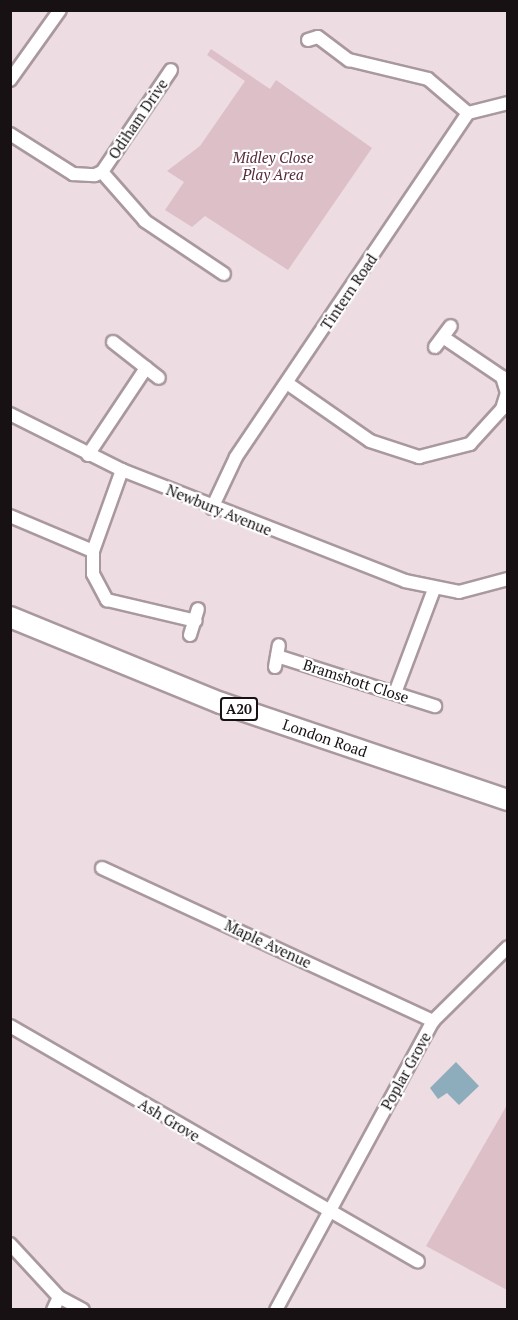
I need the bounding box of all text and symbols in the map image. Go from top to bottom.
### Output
street label: Odiham Drive [105,76,171,162]
park label: Midley Close Play Area [233,148,313,183]
street label: Tintern Road [317,251,381,333]
street label: Newbury Avenue [163,481,275,539]
street label: Bramshott Close [301,655,411,707]
road number: A20 [220,698,258,720]
street label: London Road [280,715,370,761]
street label: Maple Avenue [222,916,314,972]
street label: Poplar Grove [377,1029,435,1113]
street label: Ash Grove [135,1095,203,1145]

